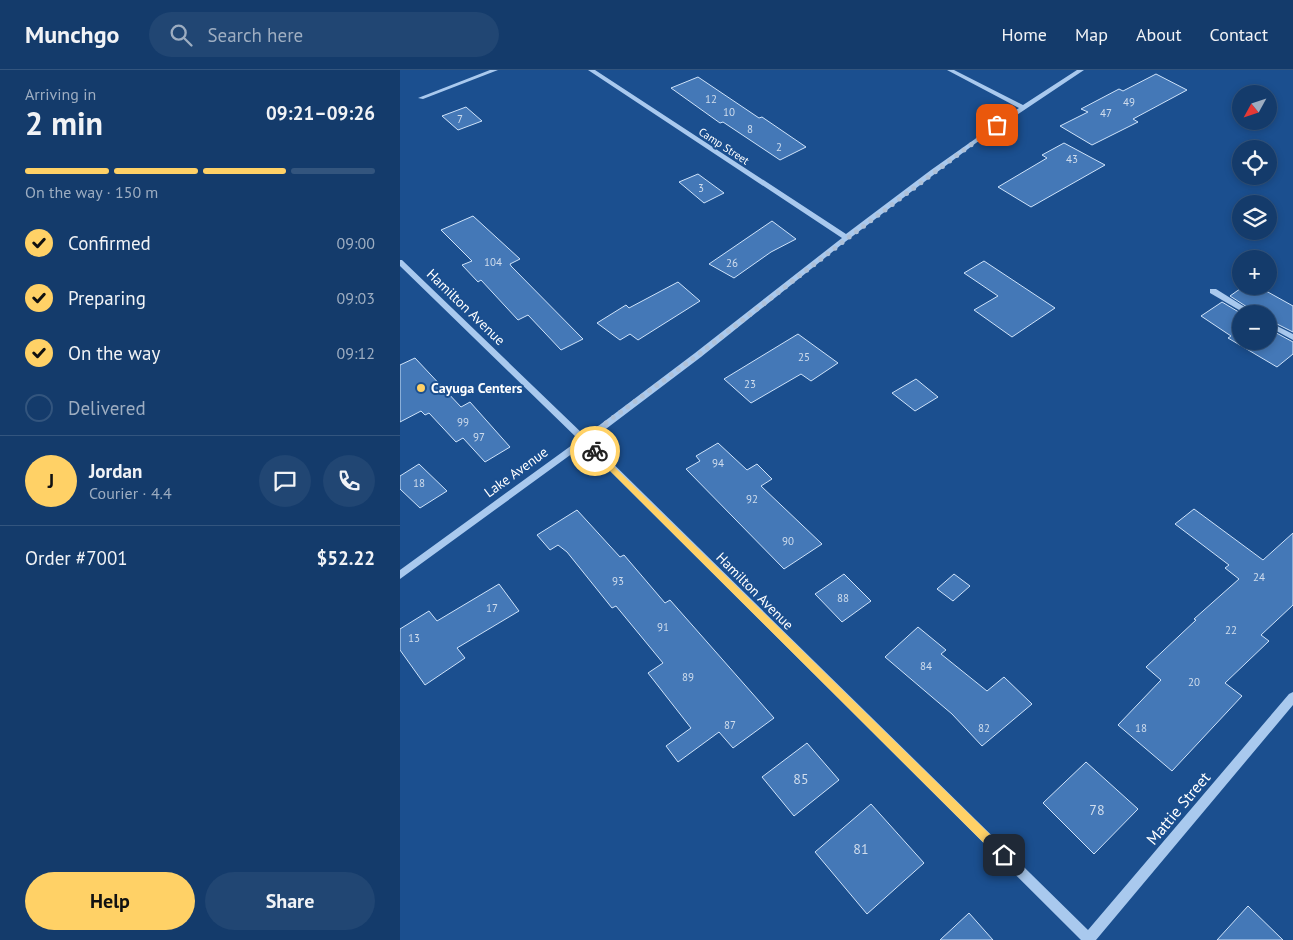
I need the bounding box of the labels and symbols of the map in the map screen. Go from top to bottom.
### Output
north arrow [1232,85,1278,130]
house number: 12 [705,92,717,106]
house number: 49 [1123,95,1135,109]
pin [976,104,1018,146]
house number: 10 [723,105,735,119]
house number: 47 [1100,106,1112,120]
house number: 7 [457,112,463,126]
house number: 8 [747,122,753,136]
street label: Camp Street [696,124,752,168]
house number: 2 [776,140,782,154]
house number: 43 [1066,152,1078,166]
house number: 3 [698,181,704,195]
house number: 104 [484,255,502,269]
house number: 26 [726,256,738,270]
street label: Hamilton Avenue [423,265,509,349]
house number: 25 [798,350,810,364]
house number: 23 [744,377,756,391]
place label: Cayuga Centers [431,379,523,397]
marker: Cayuga Centers [415,382,427,394]
house number: 99 [457,415,469,429]
courier [570,426,620,476]
house number: 97 [473,430,485,444]
street label: Lake Avenue [481,443,551,501]
house number: 94 [712,456,724,470]
house number: 18 [413,476,425,490]
house number: 92 [746,492,758,506]
house number: 90 [782,534,794,548]
street label: Hamilton Avenue [712,548,798,634]
house number: 24 [1253,570,1265,584]
house number: 93 [612,574,624,588]
house number: 88 [837,591,849,605]
house number: 17 [486,601,498,615]
house number: 91 [657,620,669,634]
house number: 22 [1225,623,1237,637]
house number: 13 [408,631,420,645]
house number: 84 [920,659,932,673]
house number: 89 [682,670,694,684]
house number: 20 [1188,675,1200,689]
house number: 87 [724,718,736,732]
house number: 82 [978,721,990,735]
house number: 18 [1135,721,1147,735]
street label: Mattie Street [1142,767,1215,849]
house number: 85 [793,770,809,788]
house number: 78 [1089,801,1105,819]
pin [983,834,1025,876]
house number: 81 [853,840,869,858]

